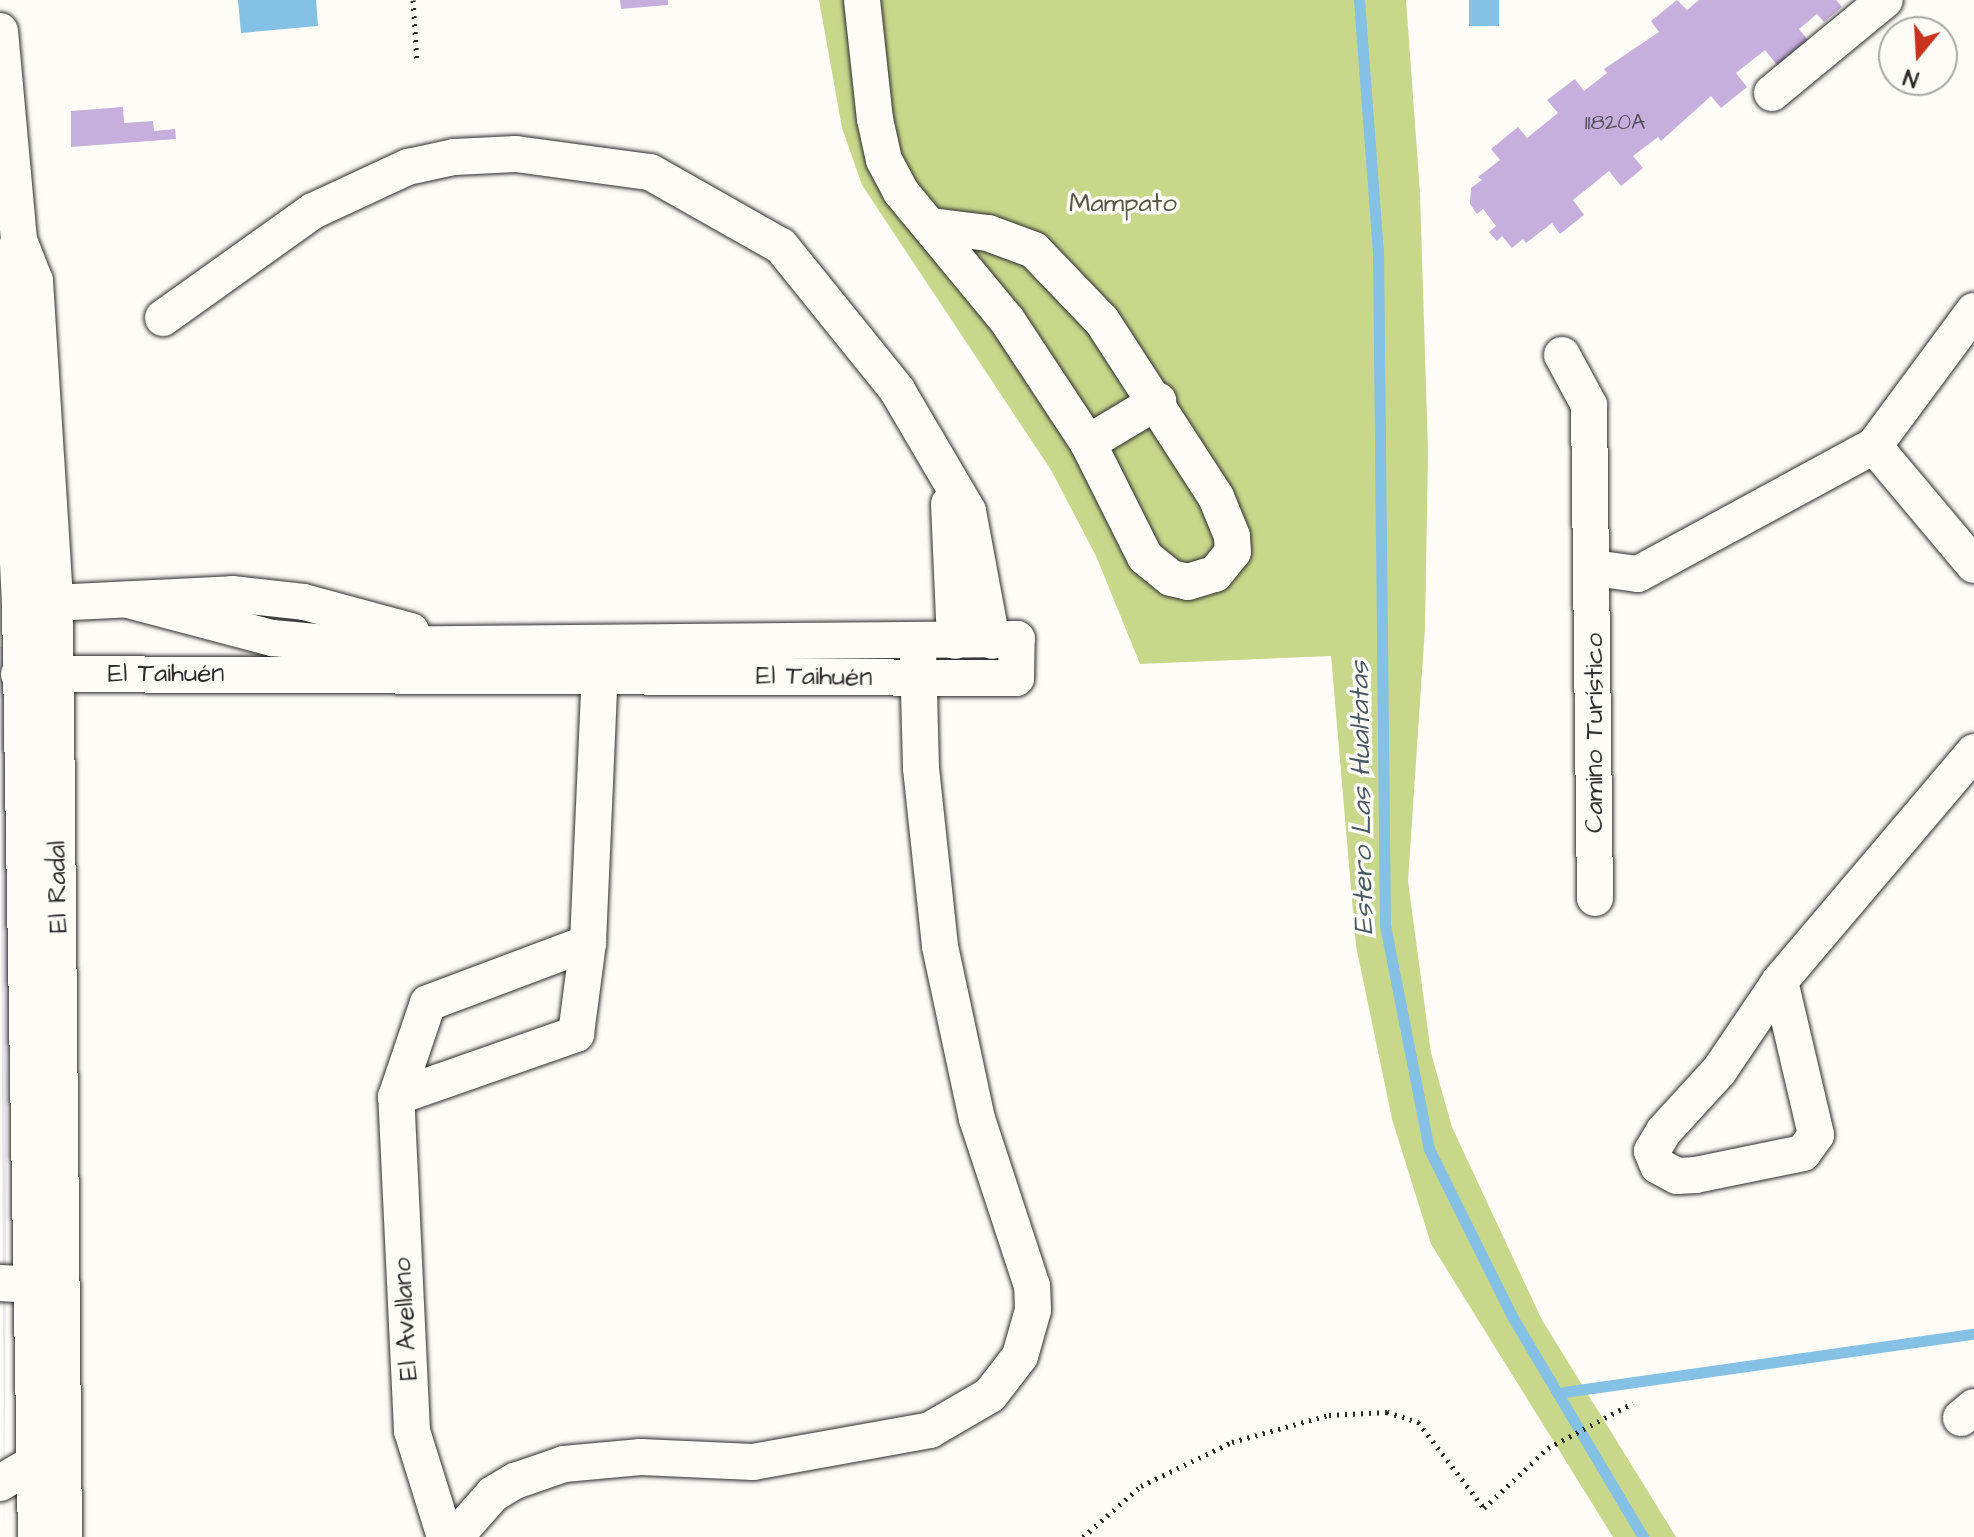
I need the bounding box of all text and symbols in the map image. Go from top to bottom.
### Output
north arrow [1878,16,1958,96]
text: N [1900,61,1922,94]
house number: 11820A [1585,110,1645,136]
park label: Mampato [1069,188,1177,220]
street label: Camino Turístico [1579,633,1611,833]
street label: El Taihuén [108,658,224,690]
street label: El Taihuén [756,660,872,694]
water label: Estero Las Hualtatas [1343,661,1381,935]
street label: El Radal [42,841,74,933]
street label: El Avellano [387,1257,425,1381]

